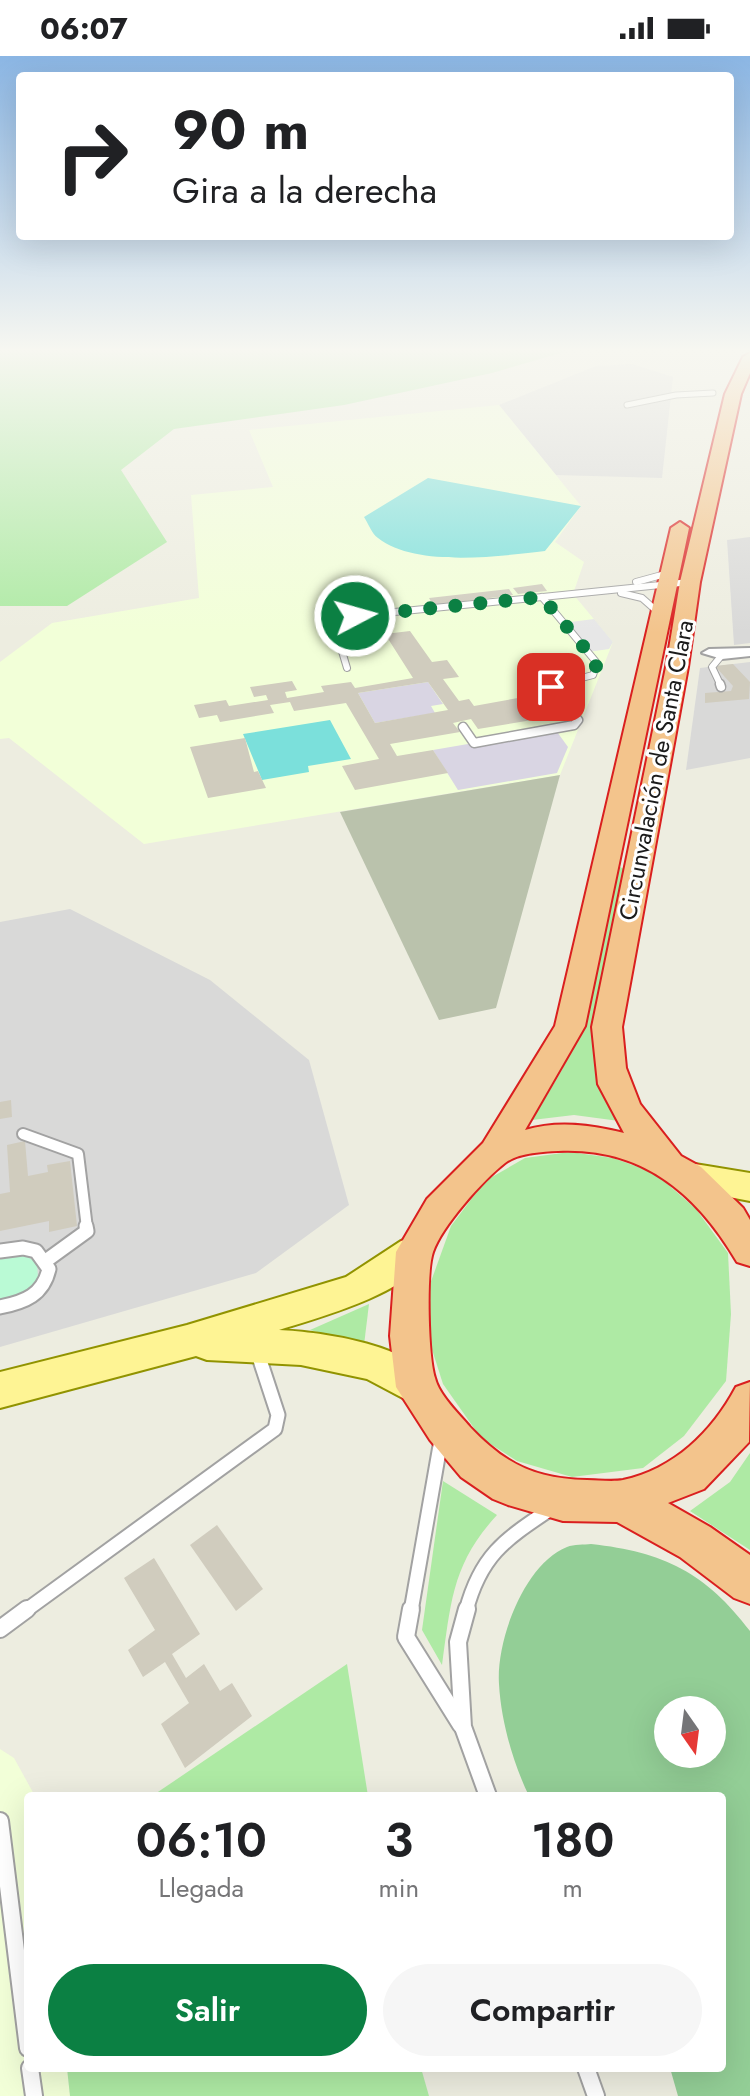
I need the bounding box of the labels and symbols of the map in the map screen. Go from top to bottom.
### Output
position arrow [313,574,397,658]
street label: Circunvalación de Santa Clara [610,617,702,923]
pin [517,653,585,721]
north arrow [654,1696,726,1768]

